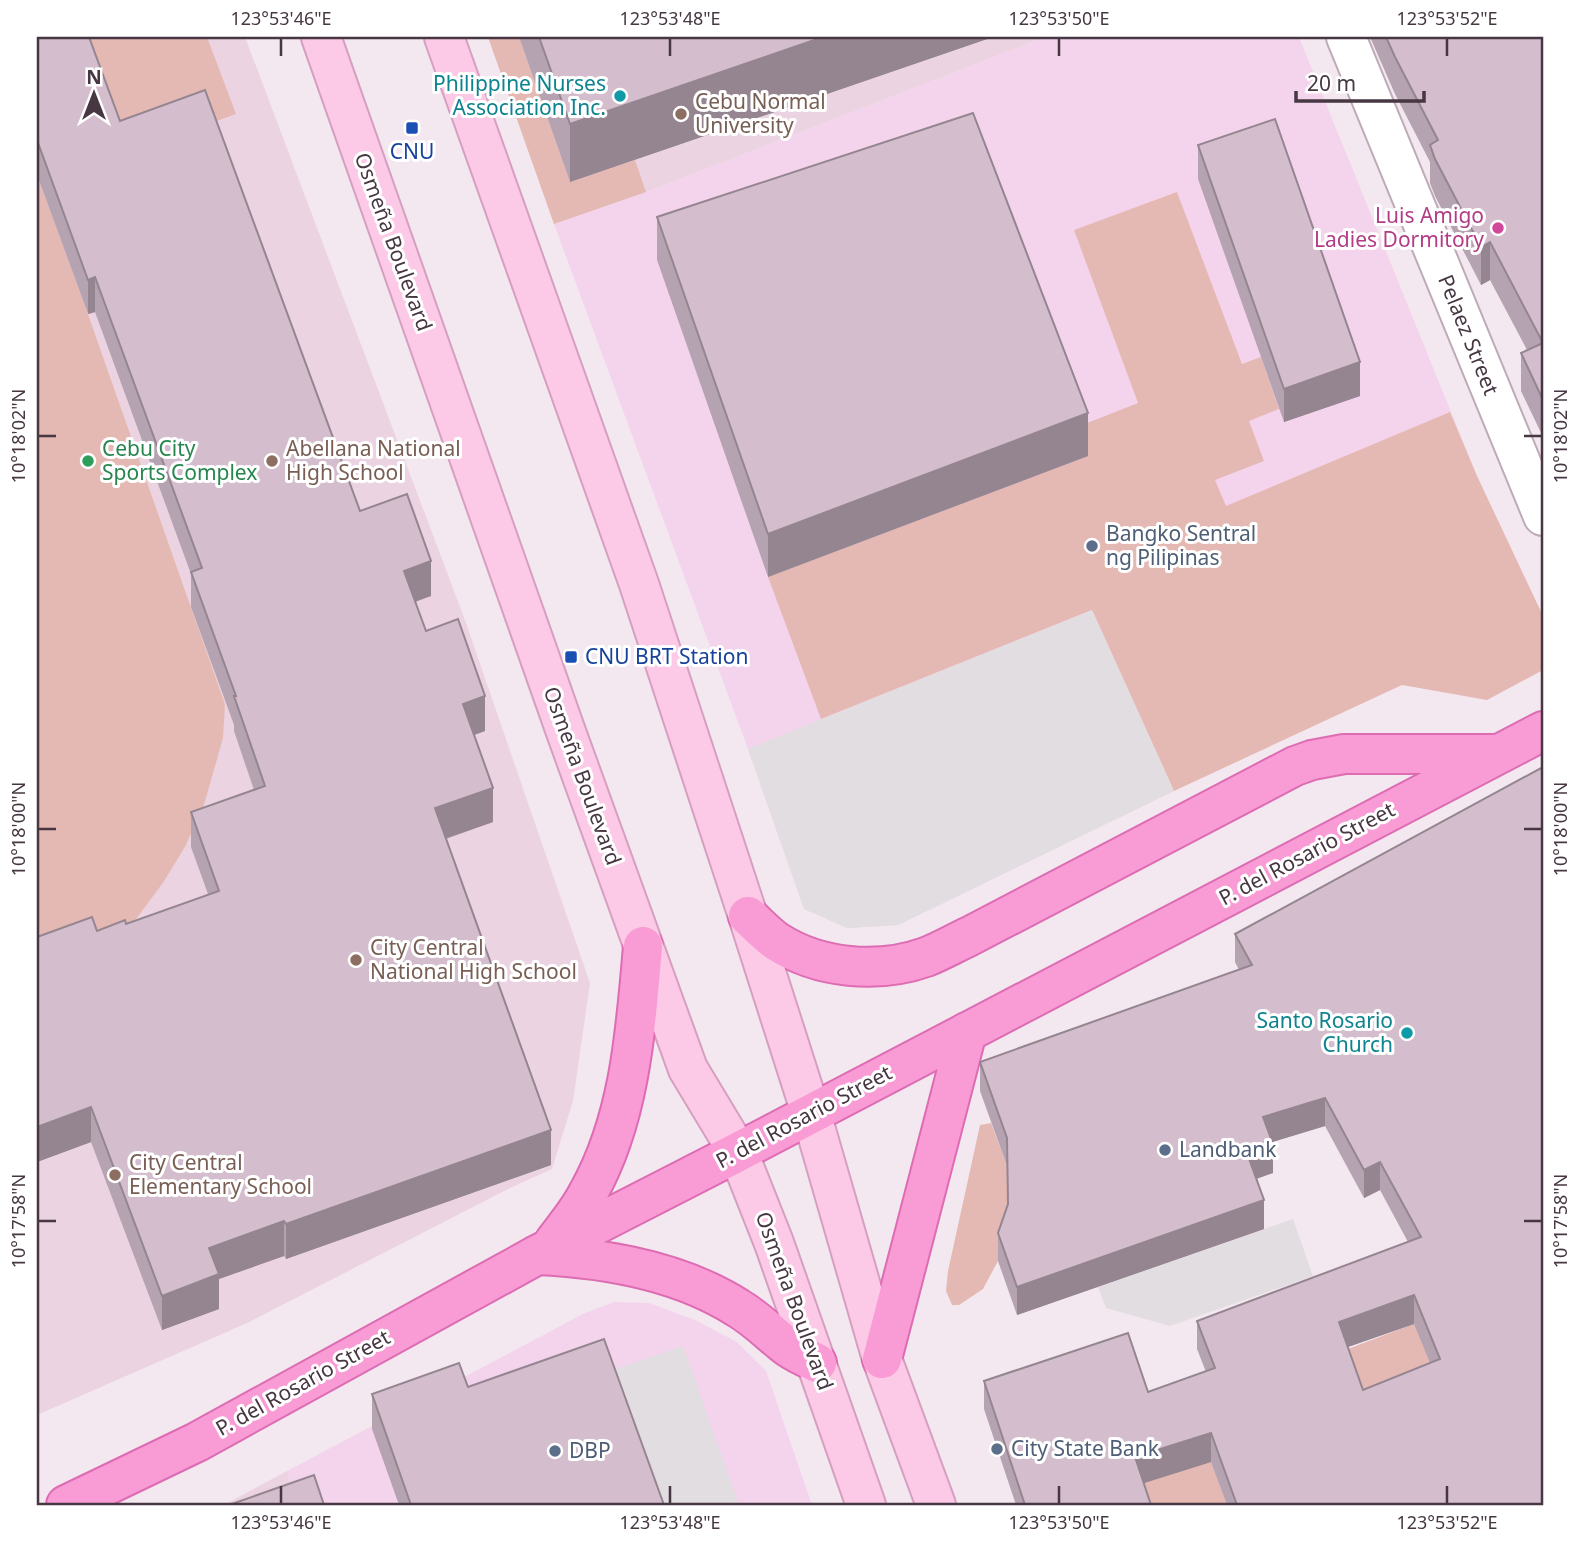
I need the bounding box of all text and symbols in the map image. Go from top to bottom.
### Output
text: 123°53'46"E [230,6,332,30]
text: 123°53'48"E [619,6,721,30]
text: 123°53'50"E [1008,6,1110,30]
text: 123°53'52"E [1396,6,1498,30]
north arrow [60,60,130,130]
scale bar [1296,60,1424,104]
text: N [86,64,102,90]
place label: Philippine Nurses Association Inc. [433,69,606,121]
text: 20 m [1307,69,1356,97]
place label: Cebu Normal University [695,87,826,139]
marker: Philippine Nurses Association Inc. [612,88,628,104]
marker: Cebu Normal University [673,106,689,122]
marker: CNU [404,120,420,136]
place label: CNU [390,137,434,165]
street label: Osmeña Boulevard [349,149,439,335]
place label: Luis Amigo Ladies Dormitory [1314,201,1484,253]
marker: Luis Amigo Ladies Dormitory [1490,220,1506,236]
street label: Pelaez Street [1432,270,1506,399]
text: 10°18'02"N [6,389,30,483]
text: 10°18'02"N [1548,389,1572,483]
place label: Cebu City Sports Complex [102,434,257,486]
place label: Abellana National High School [286,434,461,486]
marker: Cebu City Sports Complex [80,453,96,469]
marker: Abellana National High School [264,453,280,469]
place label: Bangko Sentral ng Pilipinas [1106,519,1256,571]
marker: Bangko Sentral ng Pilipinas [1084,538,1100,554]
place label: CNU BRT Station [585,642,748,670]
marker: CNU BRT Station [563,649,579,665]
street label: Osmeña Boulevard [538,683,628,869]
text: 10°18'00"N [6,782,30,876]
text: 10°18'00"N [1548,782,1572,876]
street label: P. del Rosario Street [1214,795,1400,911]
place label: City Central National High School [370,933,577,985]
marker: City Central National High School [348,952,364,968]
place label: Santo Rosario Church [1257,1006,1393,1058]
marker: Santo Rosario Church [1399,1025,1415,1041]
street label: P. del Rosario Street [711,1058,897,1174]
place label: Landbank [1179,1135,1277,1163]
marker: Landbank [1157,1142,1173,1158]
place label: City Central Elementary School [129,1148,312,1200]
marker: City Central Elementary School [107,1167,123,1183]
text: 10°17'58"N [6,1174,30,1268]
text: 10°17'58"N [1548,1174,1572,1268]
street label: Osmeña Boulevard [750,1208,840,1394]
street label: P. del Rosario Street [210,1322,395,1442]
place label: City State Bank [1011,1434,1160,1462]
place label: DBP [569,1436,611,1464]
marker: City State Bank [989,1441,1005,1457]
marker: DBP [547,1443,563,1459]
text: 123°53'46"E [230,1510,332,1534]
text: 123°53'48"E [619,1510,721,1534]
text: 123°53'50"E [1008,1510,1110,1534]
text: 123°53'52"E [1396,1510,1498,1534]

